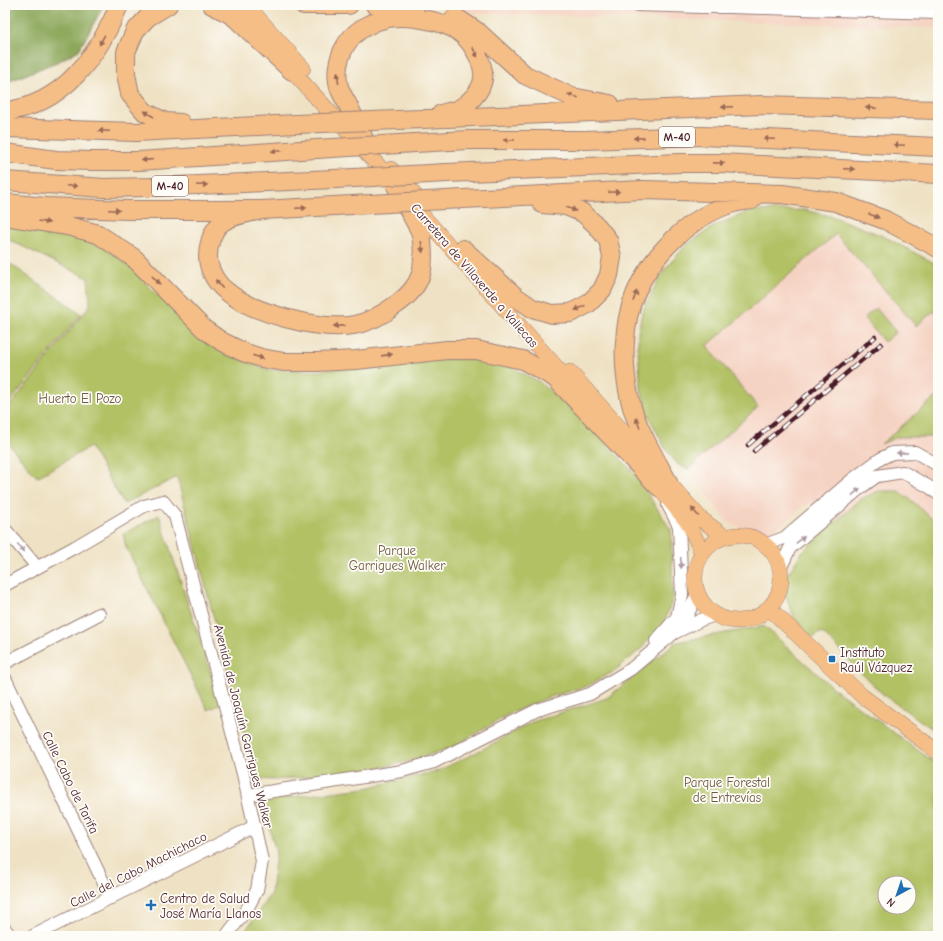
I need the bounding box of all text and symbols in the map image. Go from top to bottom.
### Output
one-way arrow [99,34,105,46]
one-way arrow [472,46,479,58]
one-way arrow [335,72,342,84]
one-way arrow [567,93,579,99]
one-way arrow [721,103,733,110]
one-way arrow [864,105,877,111]
one-way arrow [143,110,155,117]
road number: M-40 [659,127,695,147]
one-way arrow [97,128,110,134]
one-way arrow [632,135,645,141]
one-way arrow [763,136,775,143]
one-way arrow [502,137,515,143]
one-way arrow [893,142,905,149]
one-way arrow [271,148,283,155]
one-way arrow [141,157,153,164]
one-way arrow [713,160,726,166]
one-way arrow [843,166,855,173]
road number: M-40 [152,176,188,196]
one-way arrow [196,182,209,188]
one-way arrow [66,183,78,190]
one-way arrow [608,188,620,195]
street label: Carretera de Villaverde a Vallecas [408,200,541,350]
one-way arrow [295,205,308,211]
one-way arrow [566,206,578,212]
one-way arrow [108,207,121,213]
one-way arrow [868,214,880,220]
one-way arrow [37,219,50,225]
one-way arrow [419,241,425,253]
one-way arrow [151,275,161,285]
one-way arrow [215,278,224,289]
one-way arrow [633,289,639,301]
one-way arrow [575,305,586,311]
one-way arrow [333,322,345,329]
one-way arrow [381,352,393,358]
one-way arrow [252,354,264,360]
park label: Huerto El Pozo [39,391,121,406]
one-way arrow [634,416,640,428]
one-way arrow [896,449,908,456]
one-way arrow [851,488,861,497]
one-way arrow [690,507,700,517]
one-way arrow [794,536,805,545]
one-way arrow [16,543,25,554]
park label: Parque Garrigues Walker [349,543,446,573]
one-way arrow [677,557,684,569]
street label: Avenida de Joaquín Garrigues Walker [211,623,276,830]
place label: Instituto Raúl Vázquez [840,645,913,675]
marker: Instituto Raúl Vázquez [827,654,837,664]
street label: Calle Cabo de Tarifa [39,728,102,836]
park label: Parque Forestal de Entrevías [684,775,770,805]
street label: Calle del Cabo Machichaco [67,828,209,911]
north arrow [877,875,917,915]
place label: Centro de Salud José María Llanos [160,891,261,921]
text: N [884,895,898,910]
marker: Centro de Salud José María Llanos [145,899,157,911]

